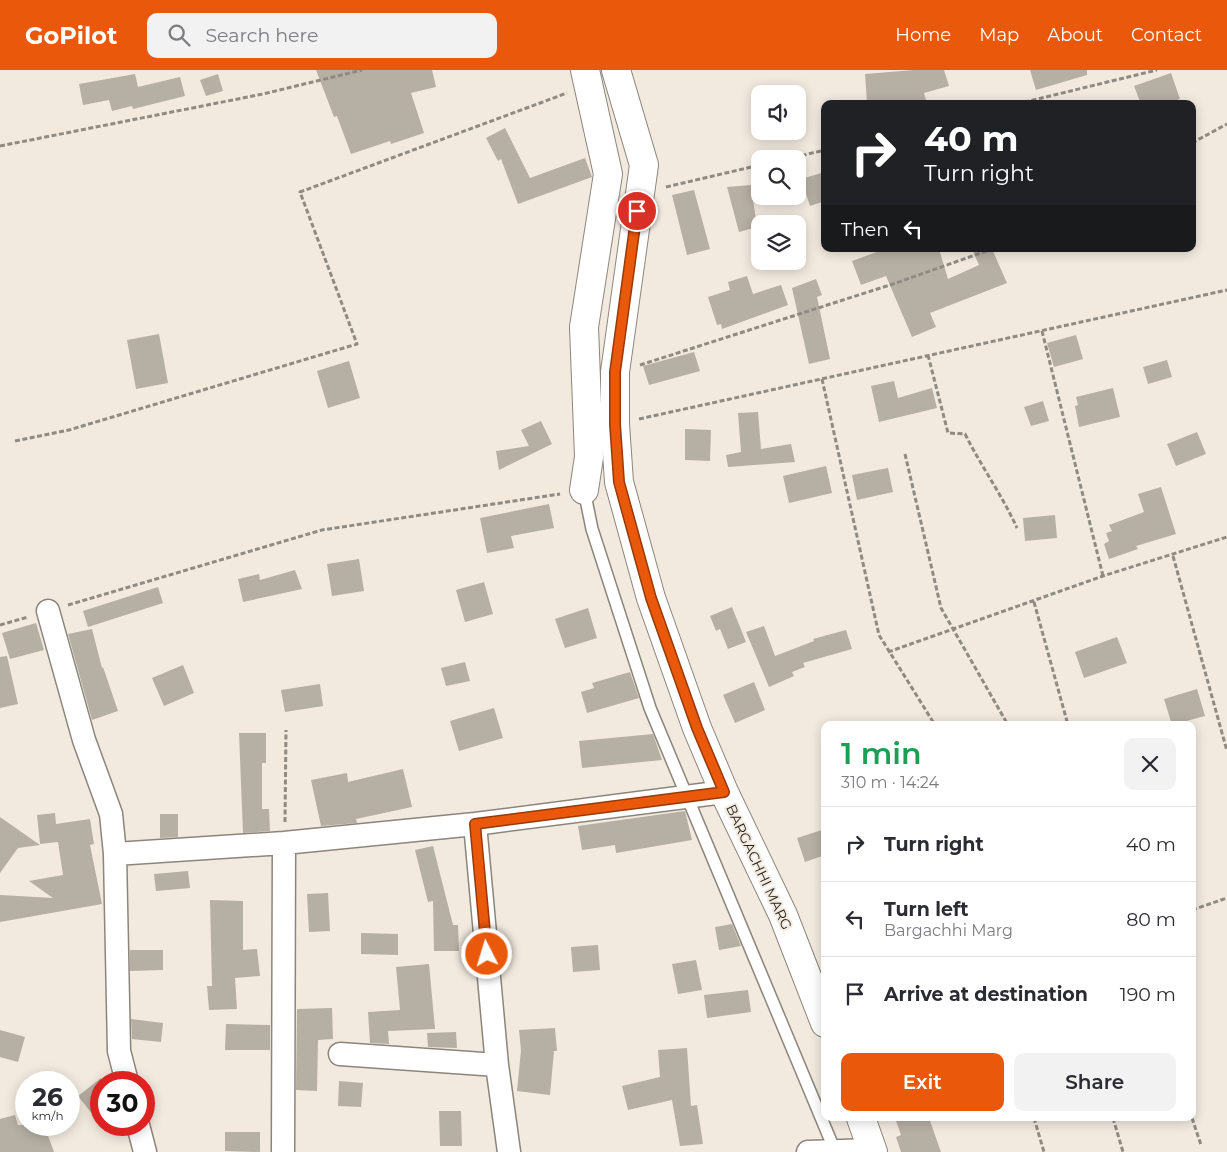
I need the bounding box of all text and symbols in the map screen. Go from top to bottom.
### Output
search box [147,13,497,58]
text: GoPilot [25,21,117,50]
icon: search [165,21,193,49]
text: Search here [205,24,318,47]
text: Home [895,24,951,46]
text: Map [979,24,1019,46]
text: About [1047,24,1103,46]
text: Contact [1131,24,1202,46]
map controls [751,85,806,270]
button: sound [751,85,806,140]
text: 40 m [924,117,1019,160]
icon: right [841,120,906,185]
button: search [751,150,806,205]
text: Turn right [924,160,1034,187]
pin [616,190,658,232]
icon: arrive [623,197,651,225]
button: layers [751,215,806,270]
icon: left [899,215,927,243]
text: Then [841,218,889,241]
text: 1 min [841,735,922,772]
button: close [1124,738,1176,790]
text: 310 m · 14:24 [841,773,939,792]
street label: BARGACHHI MARG [722,801,796,933]
icon: right [841,830,869,858]
text: Turn right [884,833,984,856]
text: 40 m [1126,833,1176,856]
text: Turn left [884,898,969,921]
icon: left [841,905,869,933]
text: 80 m [1126,908,1176,931]
text: Bargachhi Marg [884,921,1013,940]
position arrow [460,927,512,979]
icon: arrive [841,980,869,1008]
text: Arrive at destination [884,983,1088,1006]
text: 190 m [1120,983,1176,1006]
button: Exit [841,1053,1004,1111]
button: Share [1014,1053,1176,1111]
speed limit sign: 30 [90,1071,155,1136]
text: 26 [32,1082,63,1112]
text: km/h [31,1108,64,1123]

